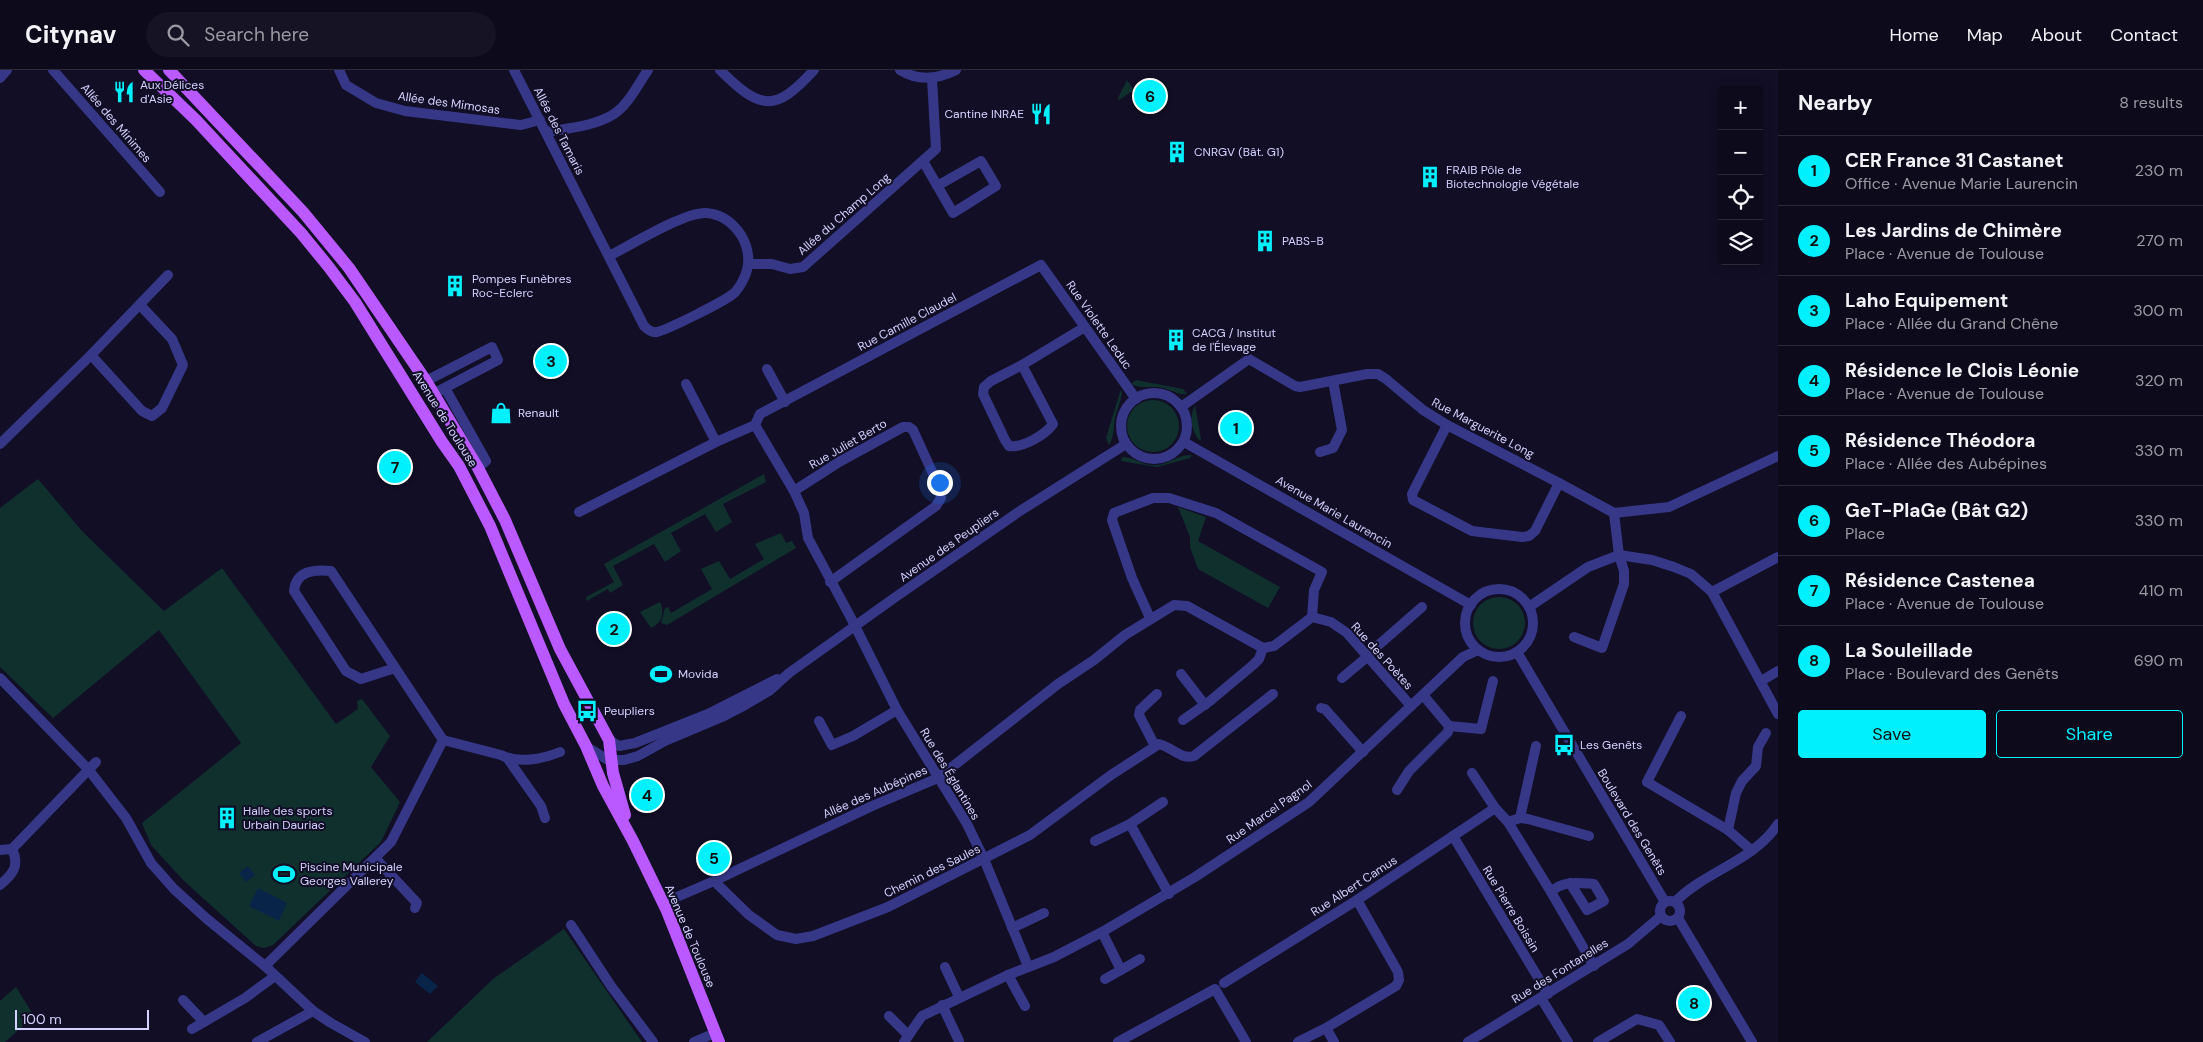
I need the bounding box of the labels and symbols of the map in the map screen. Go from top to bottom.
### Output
place label: Aux Délices d'Asie [140,77,204,107]
pin: 6 [1134,77,1166,115]
restaurant icon: Aux Délices d'Asie [111,79,137,105]
street label: Allée des Minimes [77,80,155,166]
street label: Allée des Tamaris [530,84,588,178]
street label: Allée des Mimosas [397,88,501,118]
restaurant icon: Cantine INRAE [1028,101,1054,127]
place label: Cantine INRAE [945,106,1024,122]
building icon: CNRGV (Bât. G1) [1164,139,1190,165]
place label: CNRGV (Bât. G1) [1194,144,1284,160]
place label: FRAIB Pôle de Biotechnologie Végétale [1446,162,1579,192]
building icon: FRAIB Pôle de Biotechnologie Végétale [1417,164,1443,190]
street label: Allée du Champ Long [794,169,894,259]
building icon: PABS-B [1252,228,1278,254]
place label: PABS-B [1282,233,1324,249]
place label: Pompes Funèbres Roc-Eclerc [472,271,572,301]
building icon: Pompes Funèbres Roc-Eclerc [442,273,468,299]
street label: Rue Violette Leduc [1062,278,1136,373]
street label: Rue Camille Claudel [855,289,959,355]
place label: CACG / Institut de l'Élevage [1192,325,1276,355]
building icon: CACG / Institut de l'Élevage [1163,327,1189,353]
pin: 3 [535,342,567,380]
street label: Avenue de Toulouse [409,368,481,470]
street label: Rue Marguerite Long [1429,394,1537,462]
shop icon: Renault [488,400,514,426]
place label: Renault [518,405,560,421]
pin: 1 [1220,409,1252,447]
street label: Rue Juliet Berto [806,415,890,473]
pin: 7 [379,448,411,486]
your location [927,470,953,496]
street label: Avenue Marie Laurencin [1273,472,1395,552]
street label: Avenue des Peupliers [896,505,1002,585]
pin: 2 [598,610,630,648]
street label: Rue des Poètes [1348,619,1416,693]
sports icon: Movida [648,661,674,687]
place label: Movida [678,666,718,682]
bus stop icon: Peupliers [574,698,600,724]
place label: Peupliers [604,703,655,719]
street label: Rue des Églantines [916,725,984,823]
bus stop icon: Les Genêts [1551,732,1577,758]
place label: Les Genêts [1580,737,1642,753]
street label: Allée des Aubépines [820,762,930,822]
street label: Boulevard des Genêts [1594,766,1670,878]
pin: 4 [631,776,663,814]
street label: Rue Marcel Pagnol [1223,776,1315,848]
place label: Halle des sports Urbain Dauriac [243,803,332,833]
building icon: Halle des sports Urbain Dauriac [214,805,240,831]
pin: 5 [698,839,730,877]
street label: Chemin des Saules [881,841,983,901]
street label: Rue Albert Camus [1308,852,1400,920]
place label: Piscine Municipale Georges Vallerey [300,859,403,889]
sports icon: Piscine Municipale Georges Vallerey [271,861,297,887]
street label: Rue Pierre Boissin [1479,863,1543,955]
street label: Avenue de Toulouse [661,882,719,990]
street label: Rue des Fontanelles [1509,935,1611,1007]
pin: 8 [1678,984,1710,1022]
scale bar [15,1007,149,1030]

